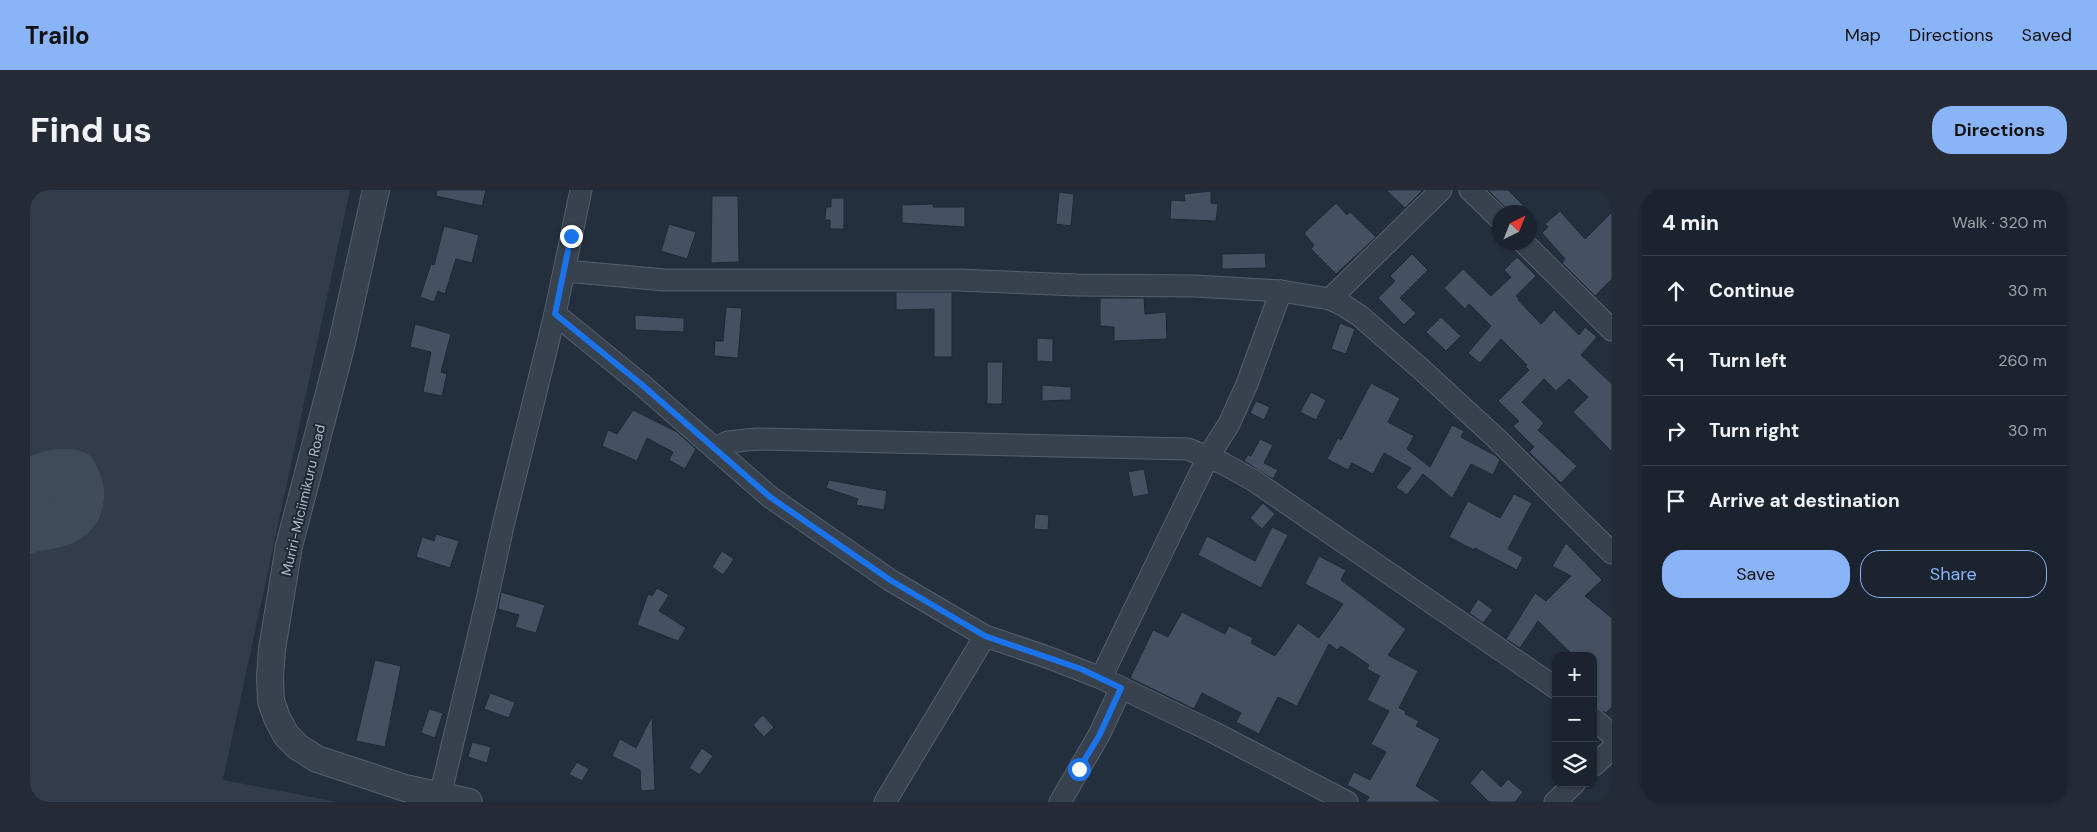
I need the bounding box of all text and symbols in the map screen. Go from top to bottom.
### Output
text: Trailo [25,20,90,51]
text: Map [1845,23,1881,47]
text: Directions [1909,23,1994,47]
text: Saved [2022,23,2072,47]
button: Directions [1932,106,2067,154]
text: Find us [30,107,152,153]
north arrow [1492,205,1537,250]
text: 4 min [1662,209,1719,237]
text: Walk · 320 m [1952,212,2047,233]
route end [560,225,583,248]
icon: ahead [1662,277,1690,305]
text: Continue [1709,278,1795,303]
text: 30 m [2008,280,2047,301]
icon: left [1662,347,1690,375]
text: Turn left [1709,348,1787,373]
text: 260 m [1998,350,2047,371]
icon: right [1662,417,1690,445]
text: Turn right [1709,418,1799,443]
text: 30 m [2008,420,2047,441]
street label: Muriri-Miciimikuru Road [277,423,329,577]
icon: arrive [1662,487,1690,515]
text: Arrive at destination [1709,488,1900,513]
button: Save [1662,550,1850,598]
button: Share [1860,550,2047,598]
map controls [1552,652,1597,787]
button: + [1552,652,1597,697]
button: − [1552,697,1597,742]
button: layers [1552,742,1597,787]
route start [1068,758,1091,781]

